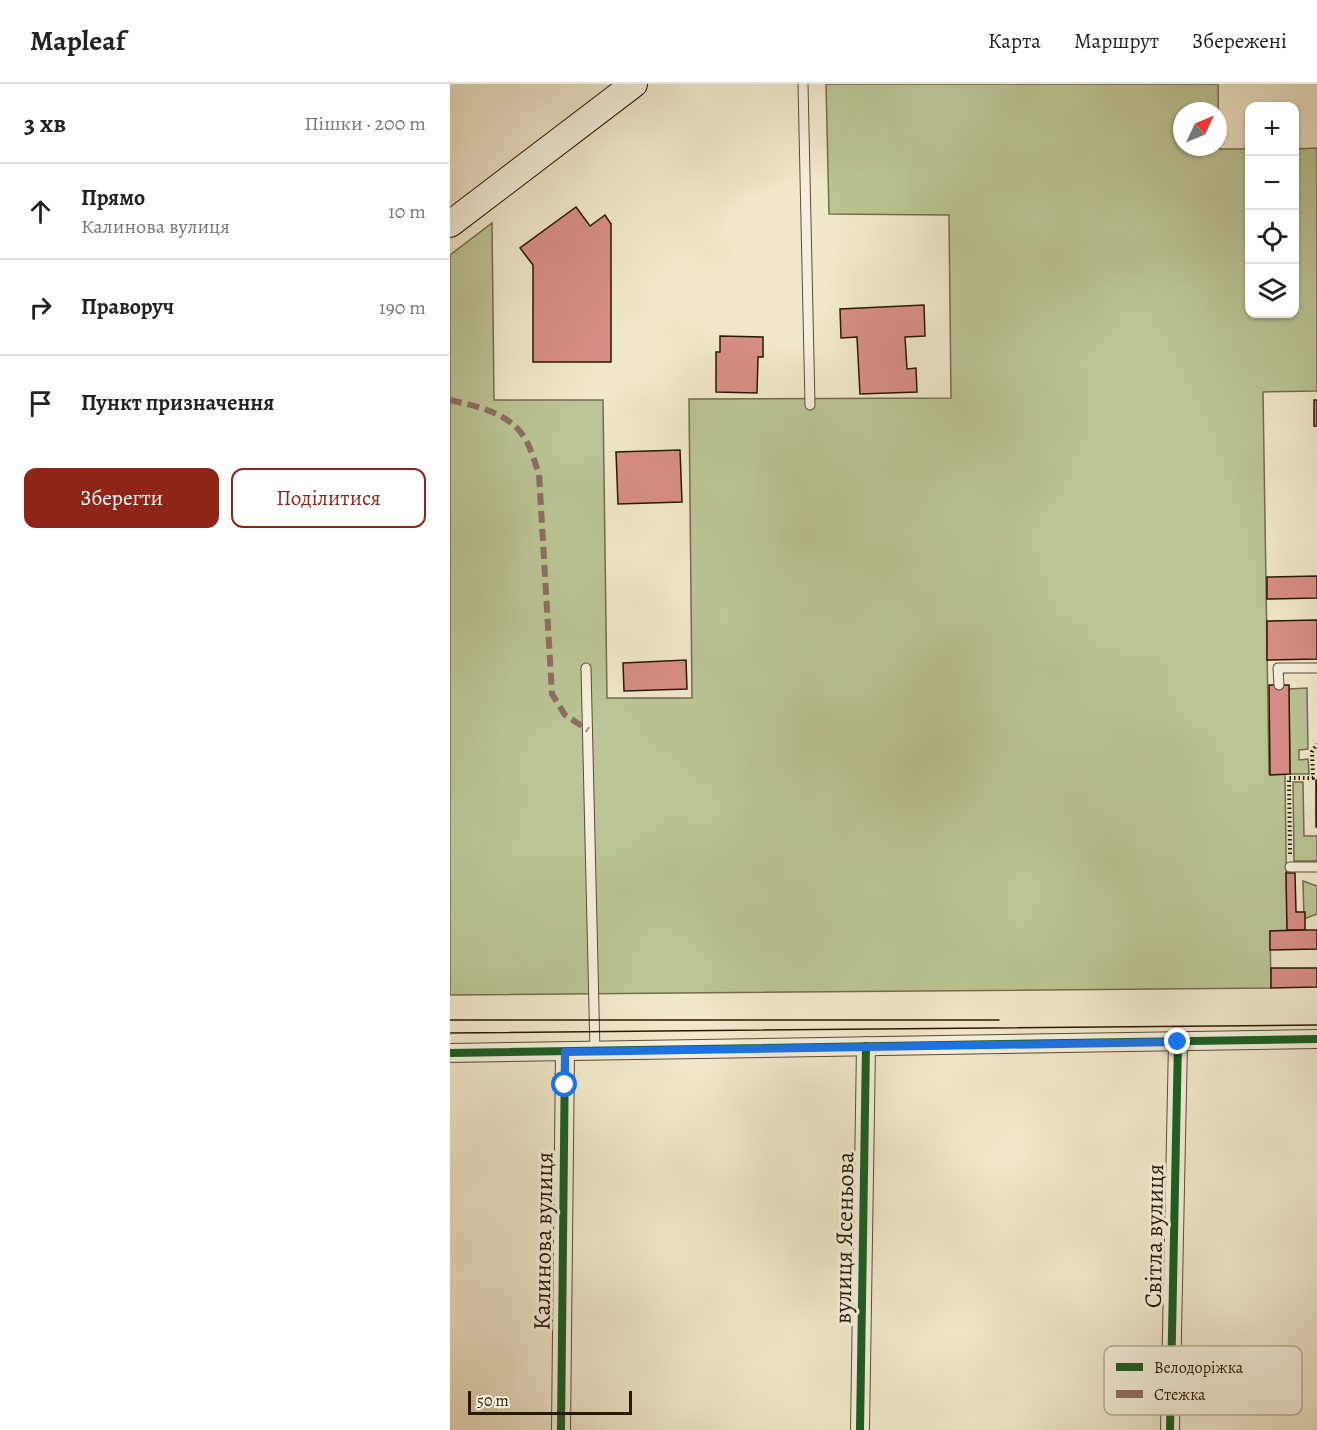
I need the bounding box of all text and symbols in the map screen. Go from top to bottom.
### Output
text: Mapleaf [30,22,125,60]
text: Карта [988,27,1041,55]
text: Маршрут [1074,27,1159,55]
text: Збережені [1192,27,1287,55]
north arrow [1173,102,1227,156]
map controls [1245,102,1299,318]
button: + [1245,102,1299,156]
text: 3 хв [24,106,66,141]
text: Пішки · 200 m [305,110,426,137]
button: − [1245,156,1299,210]
text: Прямо [81,183,145,213]
icon: ahead [24,195,57,228]
text: 10 m [388,198,426,225]
button: locate [1245,210,1299,264]
text: Калинова вулиця [81,213,230,240]
button: layers [1245,264,1299,318]
icon: right [24,291,57,324]
text: Праворуч [81,292,174,322]
text: 190 m [379,294,426,321]
icon: arrive [24,387,57,420]
text: Пункт призначення [81,388,274,418]
button: Зберегти [24,468,219,528]
button: Поділитися [231,468,426,528]
route end [1164,1028,1190,1054]
route start [551,1071,577,1097]
street label: Калинова вулиця [525,1151,561,1331]
street label: вулиця Ясеньова [826,1152,862,1324]
street label: Світла вулиця [1137,1164,1171,1308]
legend [1104,1346,1302,1415]
text: Велодоріжка [1154,1357,1244,1379]
text: Стежка [1154,1384,1206,1406]
scale bar [468,1388,632,1416]
text: 50 m [477,1390,509,1412]

